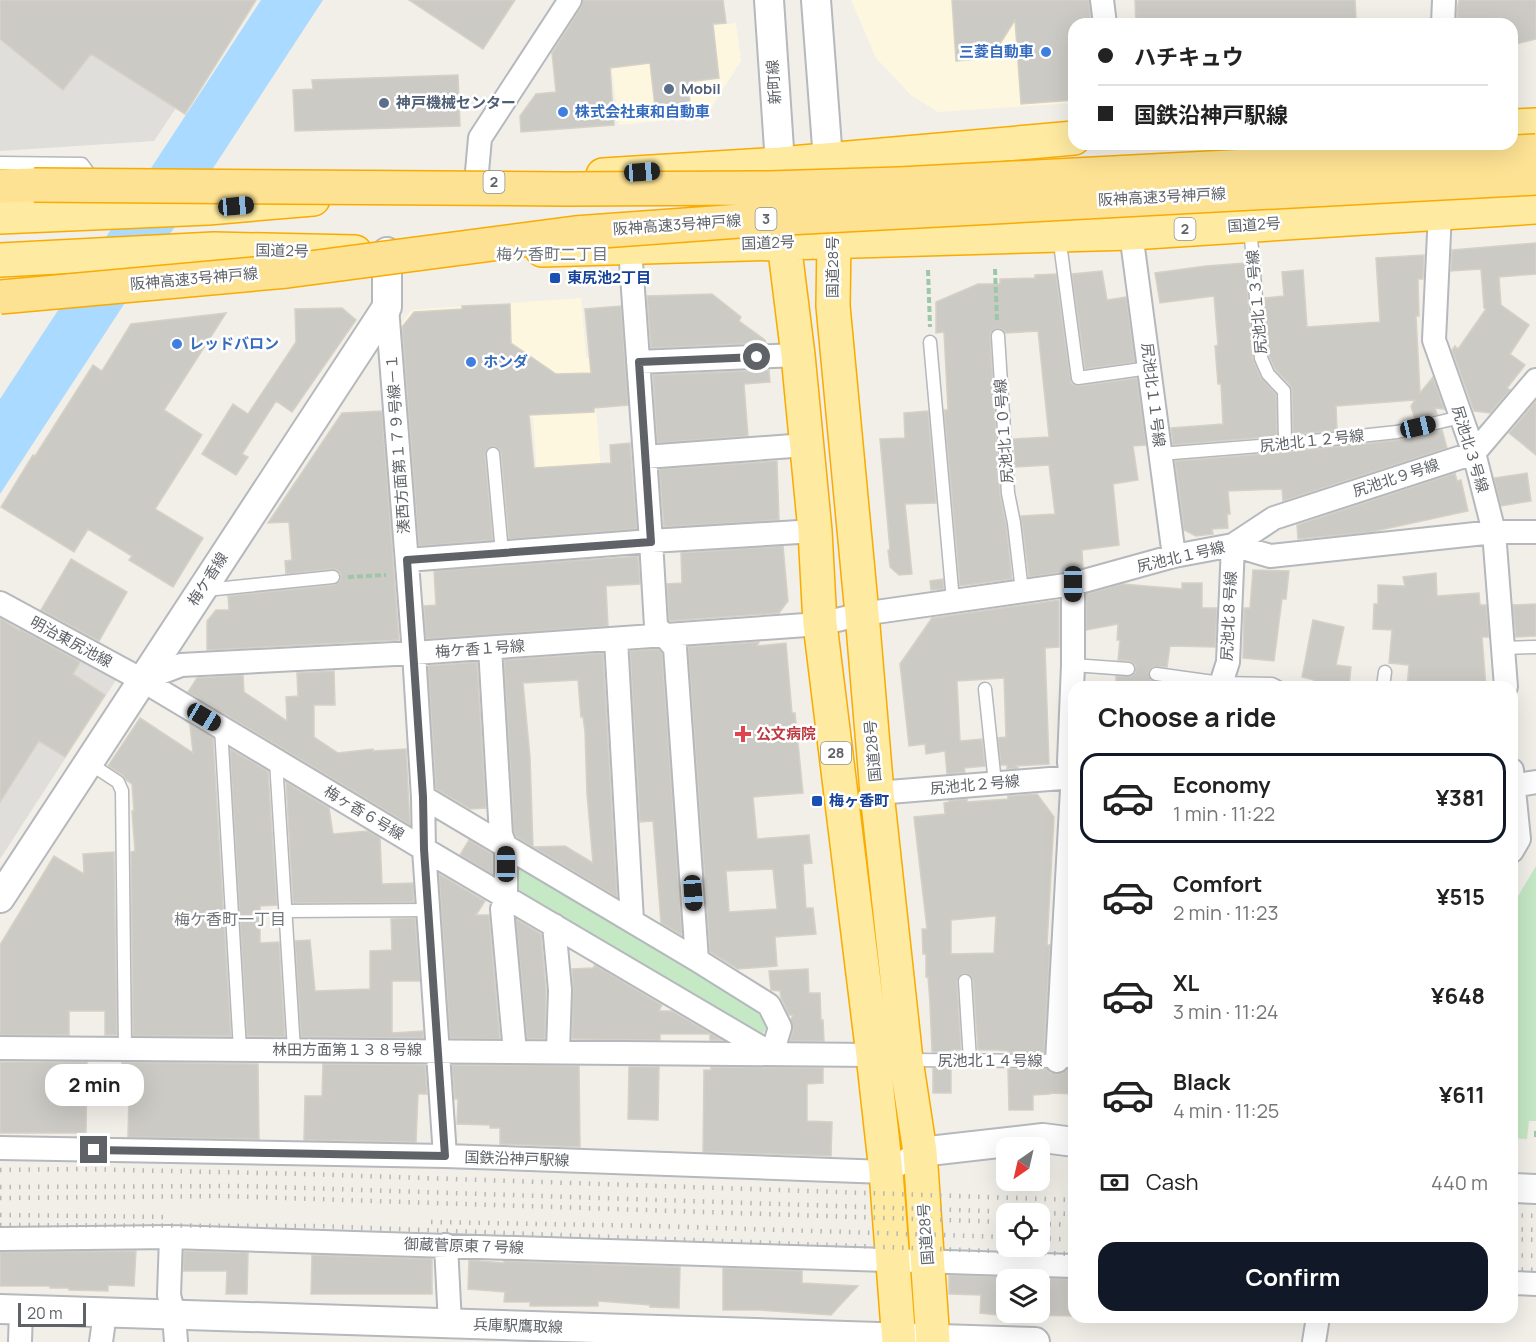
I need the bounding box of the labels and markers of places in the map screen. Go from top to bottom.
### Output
place label: 三菱自動車 [959,41,1034,62]
marker: 三菱自動車 [1039,45,1053,59]
place label: Mobil [681,78,721,99]
marker: Mobil [662,82,676,96]
place label: 神戸機械センター [395,92,516,113]
marker: 神戸機械センター [377,96,391,110]
place label: 株式会社東和自動車 [575,101,710,122]
marker: 株式会社東和自動車 [556,105,570,119]
place label: 東尻池2丁目 [567,267,651,288]
marker: 東尻池2丁目 [548,271,562,285]
place label: レッドバロン [189,333,279,354]
marker: レッドバロン [170,337,184,351]
place label: ホンダ [483,351,528,372]
marker: ホンダ [464,355,478,369]
place label: 公文病院 [756,723,816,744]
marker: 公文病院 [734,725,752,743]
place label: 梅ヶ香町 [829,790,889,811]
marker: 梅ヶ香町 [810,794,824,808]

